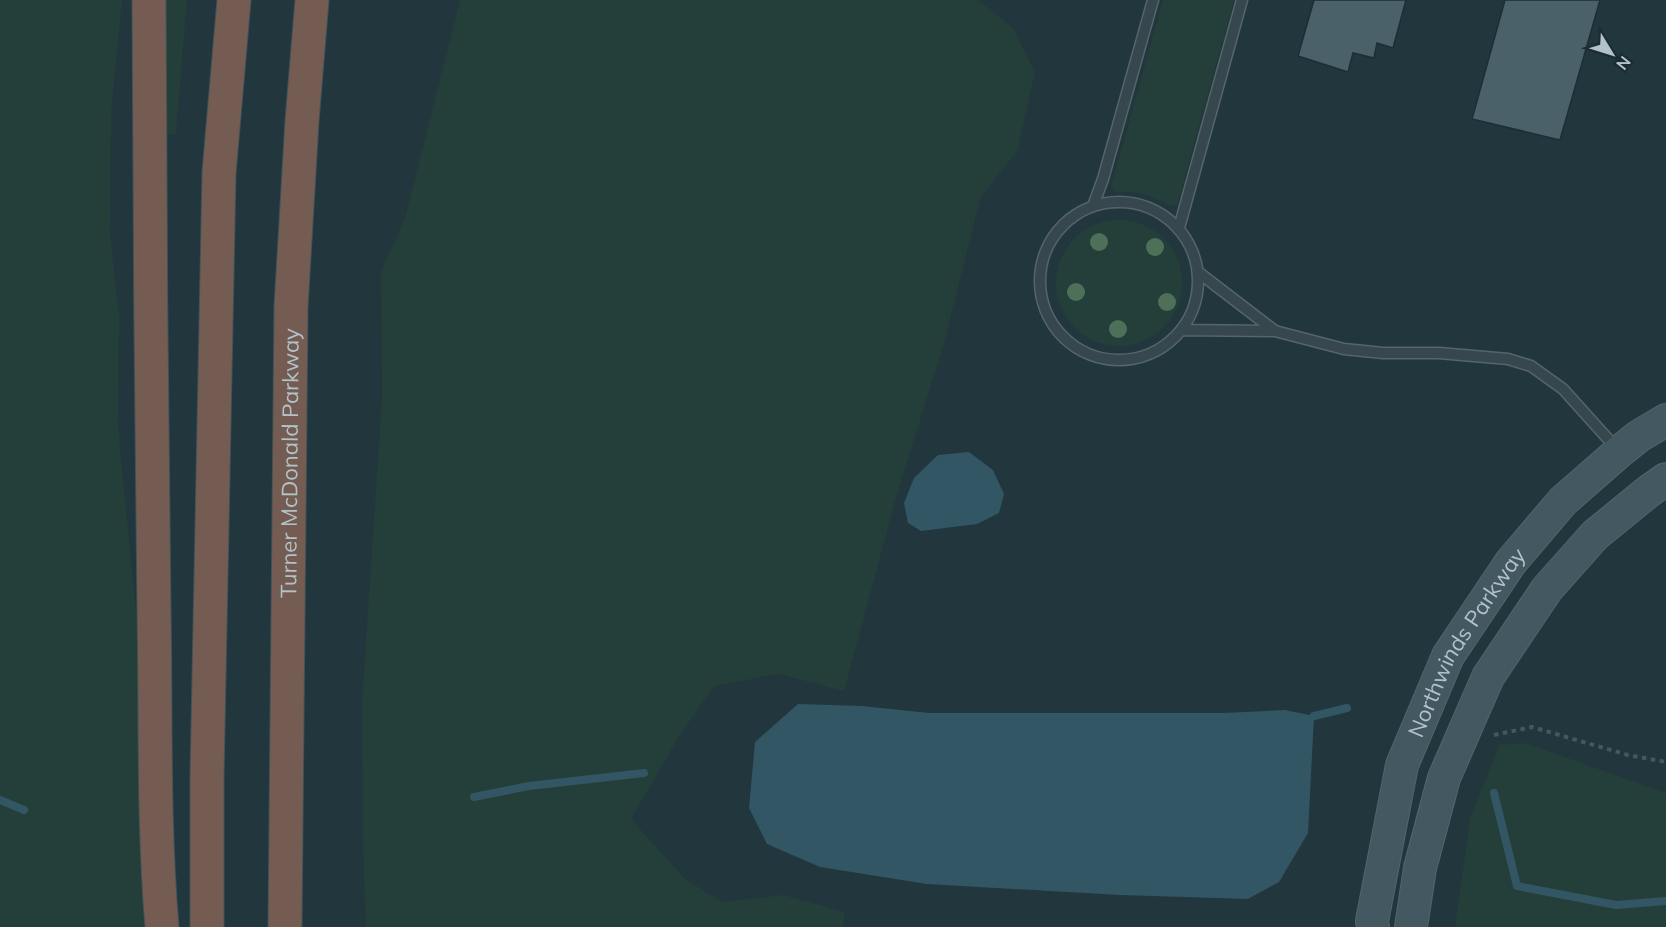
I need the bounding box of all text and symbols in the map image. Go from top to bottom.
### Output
north arrow [1582,24,1642,84]
text: N [1612,52,1635,74]
street label: Turner McDonald Parkway [274,328,305,598]
street label: Northwinds Parkway [1401,541,1532,741]

